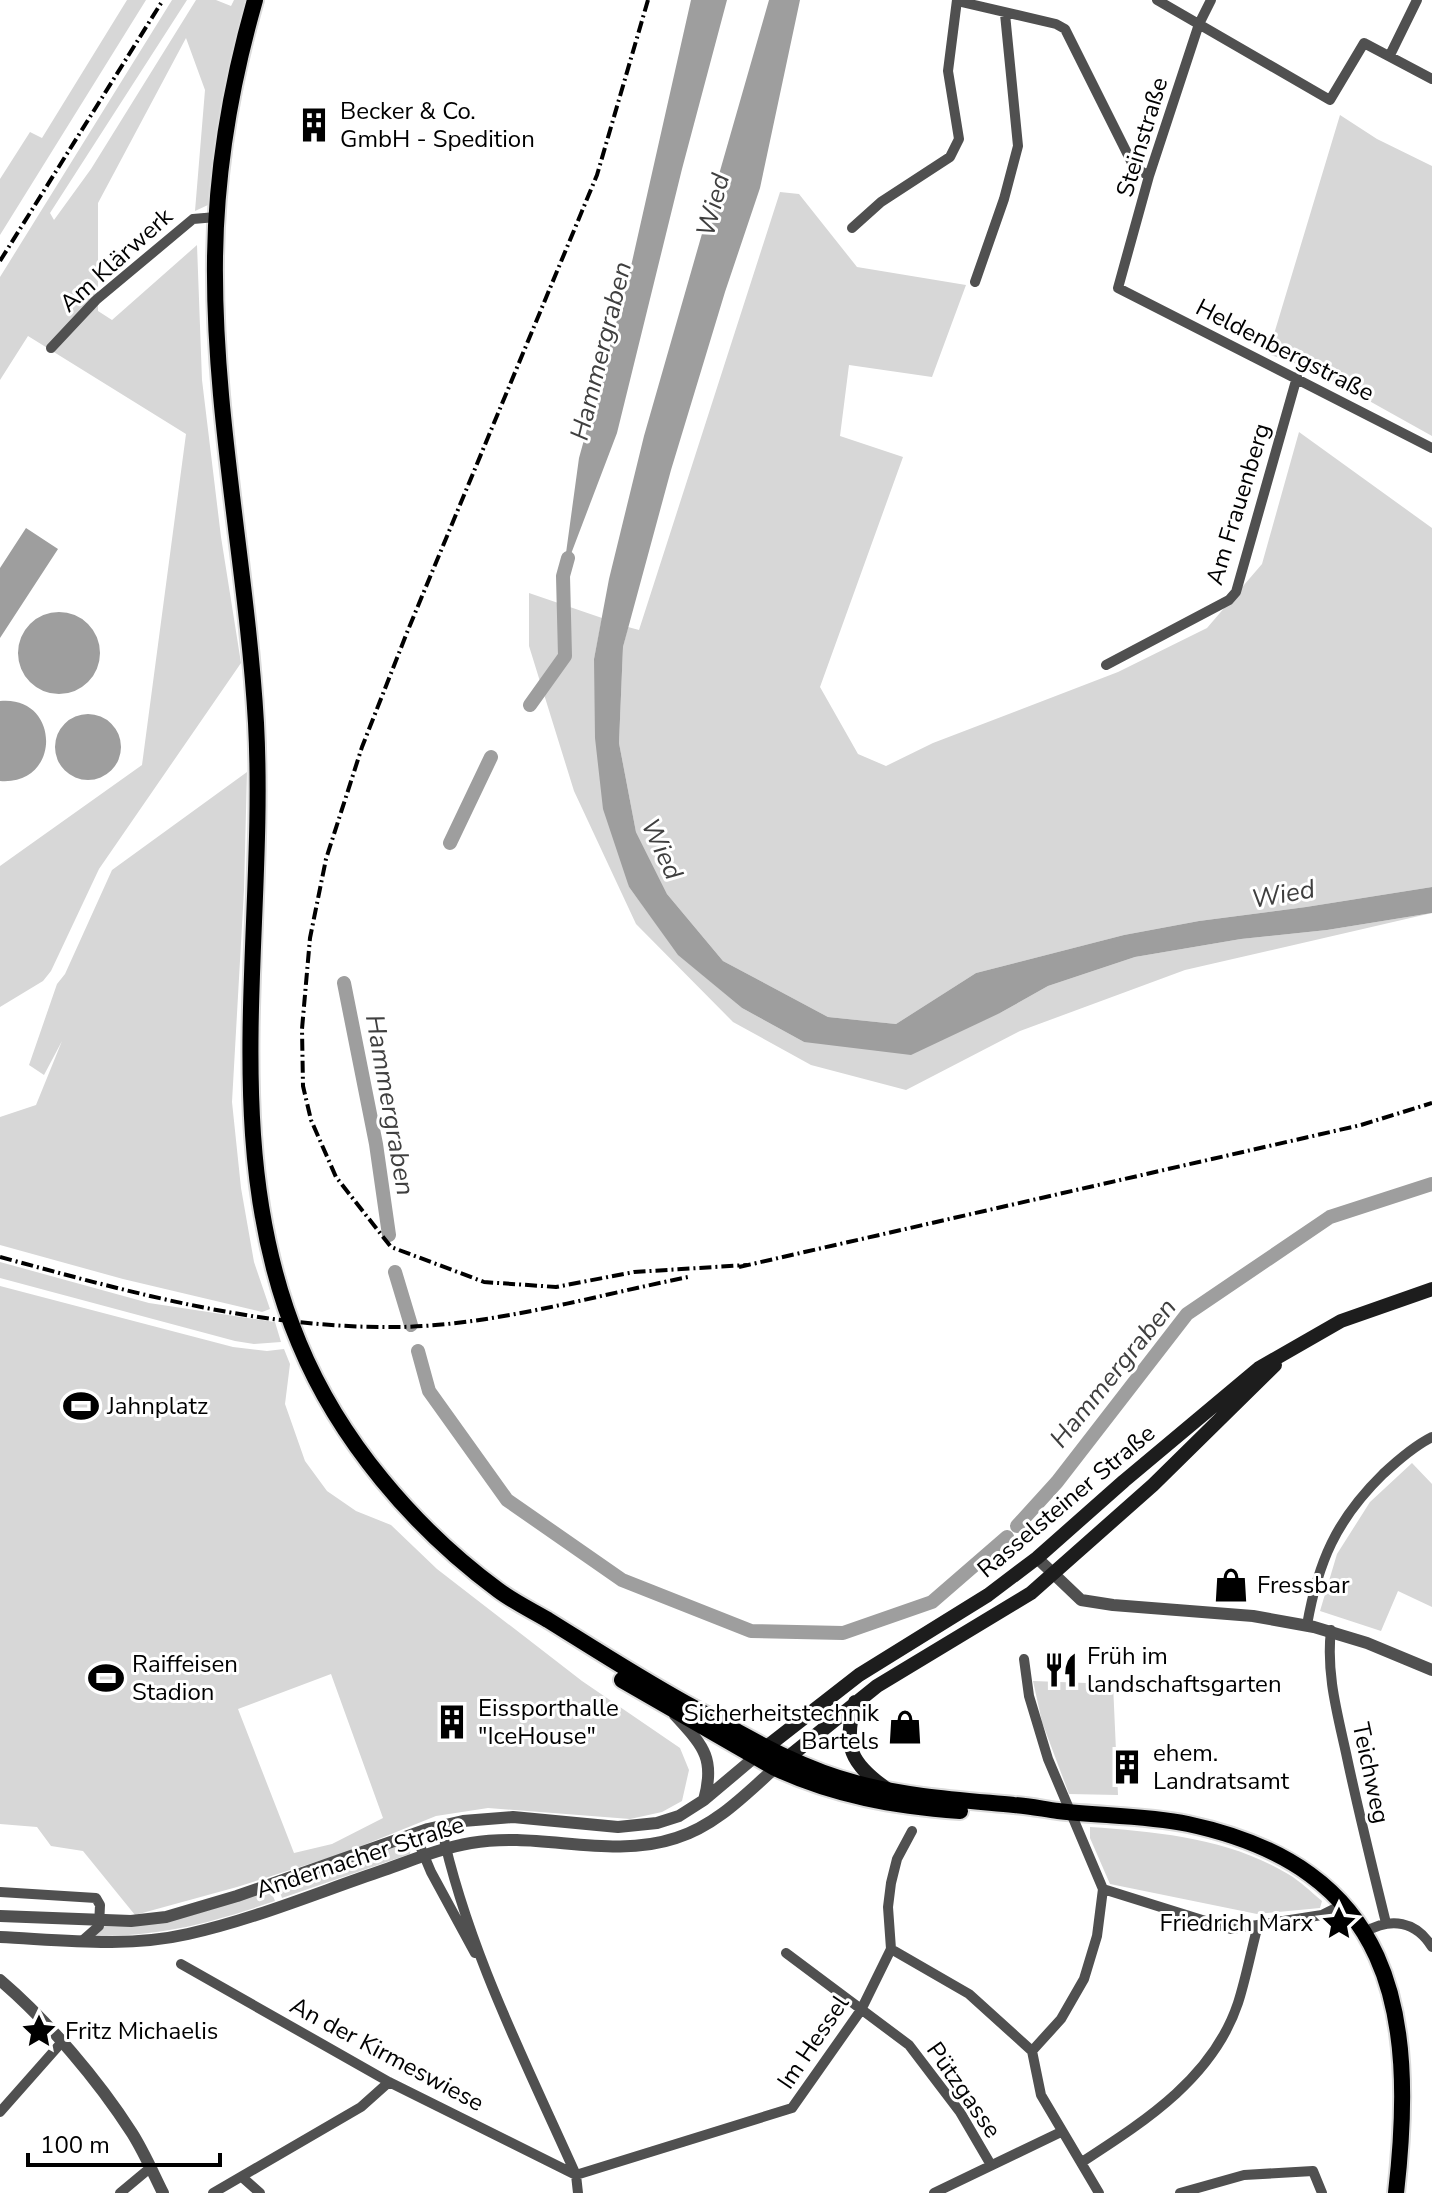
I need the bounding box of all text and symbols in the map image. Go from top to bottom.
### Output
street label: Steinstraße [1109,73,1175,201]
place label: Becker & Co. GmbH - Spedition [340,95,535,155]
building icon: Becker & Co. GmbH - Spedition [295,106,333,144]
water label: Wied [688,169,738,240]
street label: Am Klärwerk [53,200,180,319]
water label: Hammergraben [562,258,640,444]
street label: Heldenbergstraße [1190,291,1380,409]
street label: Am Frauenberg [1198,419,1278,589]
water label: Wied [633,813,692,886]
water label: Wied [1249,871,1318,917]
water label: Hammergraben [357,1012,423,1198]
water label: Hammergraben [1042,1291,1184,1455]
sports icon: Jahnplatz [62,1387,100,1425]
place label: Jahnplatz [106,1390,208,1422]
street label: Rasselsteiner Straße [970,1417,1162,1585]
shop icon: Fressbar [1212,1566,1250,1604]
place label: Fressbar [1257,1569,1350,1601]
place label: Früh im landschaftsgarten [1087,1640,1282,1700]
place label: Raiffeisen Stadion [132,1648,238,1708]
restaurant icon: Früh im landschaftsgarten [1042,1651,1080,1689]
sports icon: Raiffeisen Stadion [87,1659,125,1697]
place label: Eissporthalle "IceHouse" [478,1692,619,1752]
place label: Sicherheitstechnik Bartels [684,1697,880,1757]
building icon: Eissporthalle "IceHouse" [433,1703,471,1741]
shop icon: Sicherheitstechnik Bartels [886,1708,924,1746]
street label: Teichweg [1345,1720,1397,1826]
place label: ehem. Landratsamt [1153,1737,1290,1797]
building icon: ehem. Landratsamt [1108,1748,1146,1786]
street label: Andernacher Straße [252,1808,468,1906]
place icon: Friedrich Marx [1320,1904,1358,1942]
place label: Friedrich Marx [1160,1907,1313,1939]
street label: An der Kirmeswiese [284,1989,490,2119]
street label: Im Hessel [770,1989,856,2095]
place icon: Fritz Michaelis [20,2012,58,2050]
place label: Fritz Michaelis [65,2015,218,2047]
street label: Pützgasse [919,2036,1009,2144]
scale bar [28,2117,220,2167]
text: 100 m [40,2129,110,2161]

